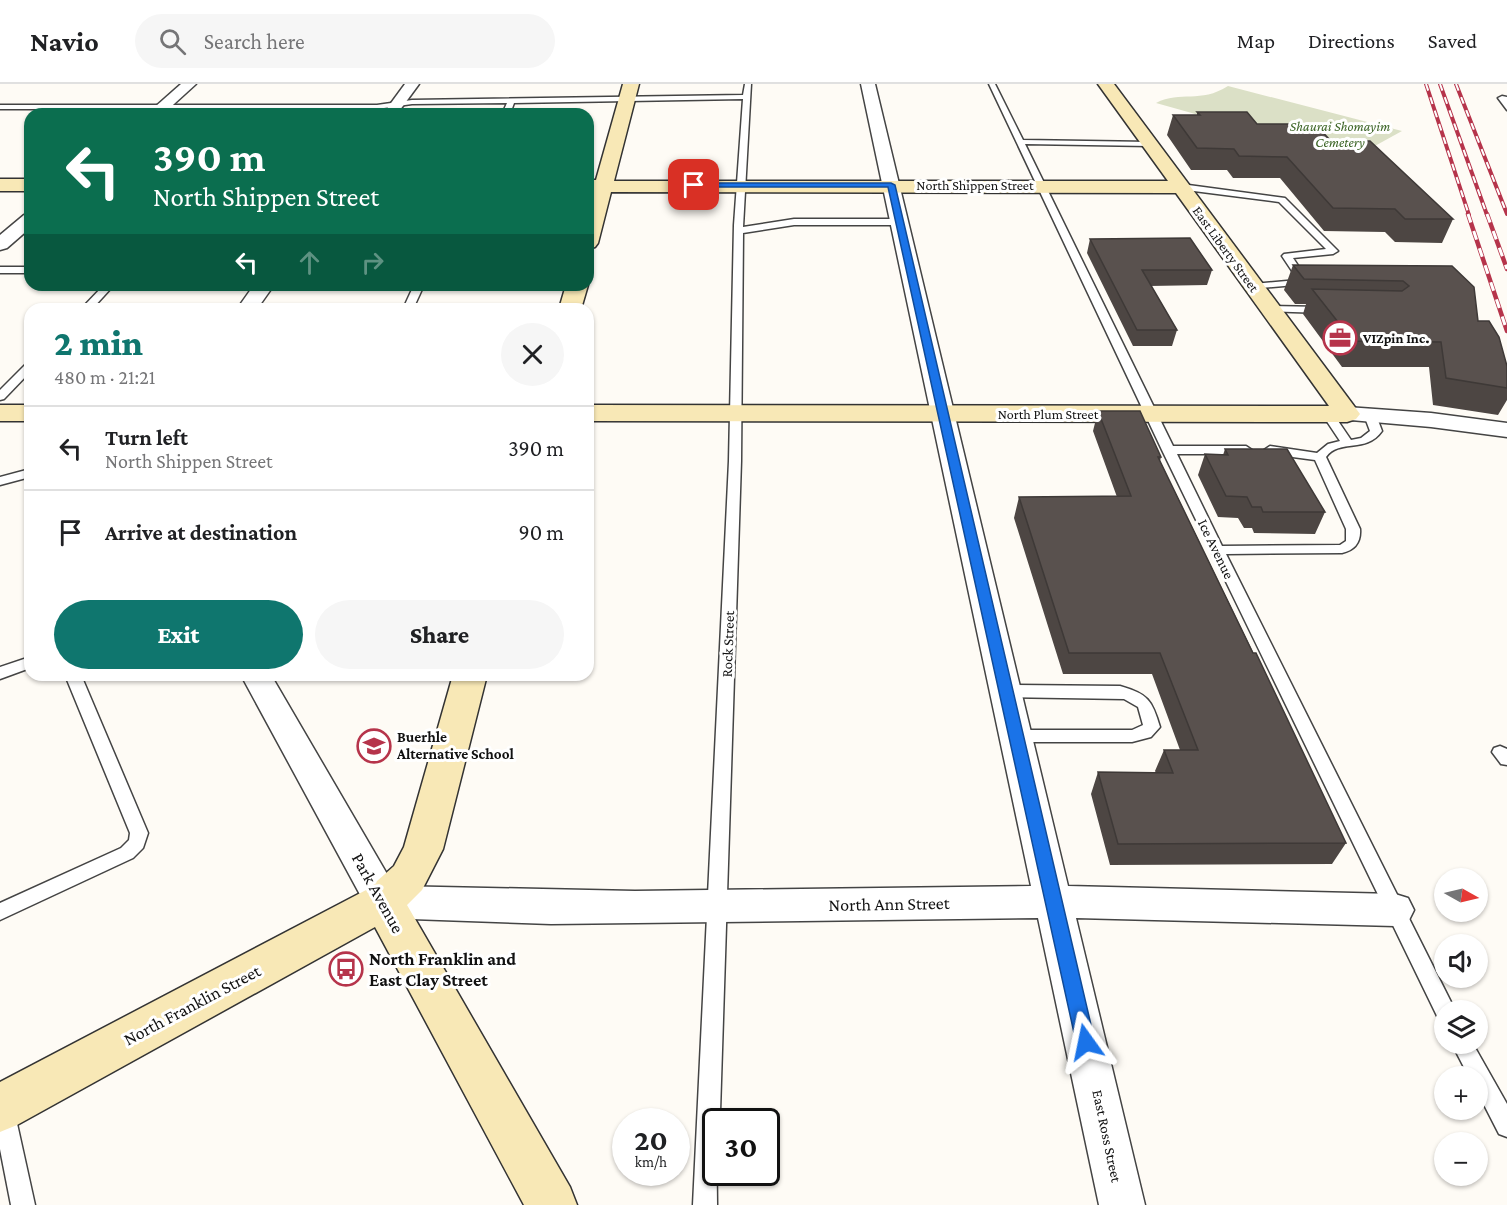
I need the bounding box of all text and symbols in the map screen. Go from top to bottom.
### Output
search box [135,14,555,68]
icon: search [156,25,189,58]
text: Navio [30,26,99,57]
text: Search here [204,29,305,54]
text: Map [1237,29,1275,53]
text: Directions [1308,29,1395,53]
text: Saved [1428,29,1477,53]
park label: Shaurai Shomayim Cemetery [1290,118,1390,150]
icon: left [54,132,132,210]
text: 390 m [153,133,266,180]
pin [668,159,719,210]
icon: arrive [677,168,710,201]
street label: North Shippen Street [916,177,1034,193]
text: North Shippen Street [153,182,379,212]
street label: East Liberty Street [1189,203,1263,295]
icon: left [230,246,263,279]
icon: ahead [293,246,326,279]
icon: right [356,246,389,279]
office icon: VIZpin Inc. [1322,320,1358,356]
text: 2 min [54,323,143,363]
button: close [501,323,564,386]
place label: VIZpin Inc. [1362,330,1429,346]
text: 480 m · 21:21 [54,366,155,388]
street label: North Plum Street [998,406,1099,422]
text: Turn left [105,425,188,450]
icon: left [54,432,87,465]
text: 390 m [508,436,564,461]
text: North Shippen Street [105,450,273,472]
icon: arrive [54,516,87,549]
street label: Ice Avenue [1195,517,1237,582]
text: Arrive at destination [105,520,297,545]
text: 90 m [519,520,564,545]
button: Exit [54,600,303,669]
button: Share [315,600,564,669]
street label: Rock Street [719,609,737,678]
school or university icon: Buerhle Alternative School [356,728,392,764]
place label: Buerhle Alternative School [396,729,514,762]
street label: Park Avenue [348,850,408,937]
north arrow [1434,868,1488,922]
map controls [1434,868,1488,1186]
street label: North Ann Street [828,893,951,915]
button: sound [1434,934,1488,988]
place label: North Franklin and East Clay Street [369,949,516,990]
bus stop icon: North Franklin and East Clay Street [328,951,364,987]
street label: North Franklin Street [120,960,265,1050]
button: layers [1434,1000,1488,1054]
position arrow [1054,1010,1118,1074]
button: + [1434,1066,1488,1120]
street label: East Ross Street [1089,1088,1125,1185]
speed limit sign: 30 [702,1108,780,1186]
text: 20 [634,1123,668,1156]
button: − [1434,1132,1488,1186]
text: km/h [635,1154,667,1170]

